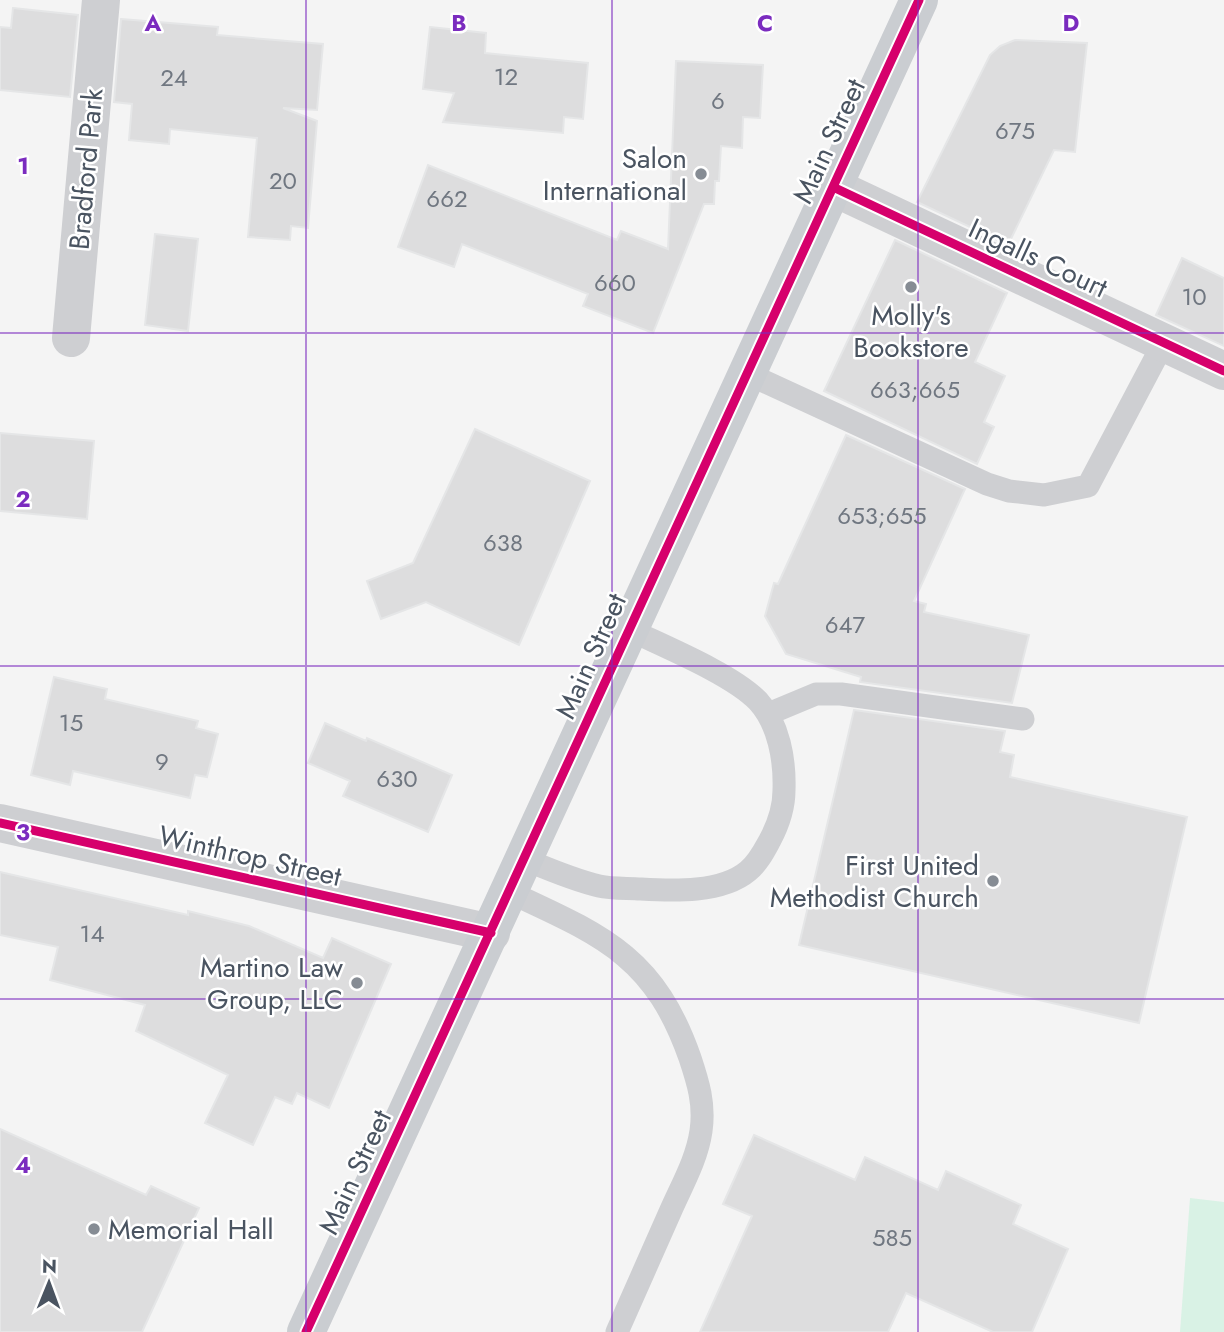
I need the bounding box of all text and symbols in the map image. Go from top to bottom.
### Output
text: A [144,6,162,40]
text: B [451,6,467,40]
text: C [757,6,773,40]
text: D [1063,6,1080,40]
house number: 12 [494,59,518,94]
house number: 24 [160,60,188,95]
street label: Main Street [782,72,876,210]
house number: 6 [711,83,725,118]
street label: Bradford Park [59,86,114,251]
house number: 675 [995,113,1035,148]
place label: Salon International [543,138,687,211]
text: 1 [17,149,29,183]
house number: 20 [269,163,297,198]
marker: Salon International [693,166,709,182]
house number: 662 [426,181,468,216]
street label: Ingalls Court [962,208,1114,308]
house number: 660 [594,265,636,300]
marker: Molly's Bookstore [903,279,919,295]
house number: 10 [1181,279,1207,314]
place label: Molly's Bookstore [853,295,969,368]
house number: 663;665 [870,372,960,407]
text: 2 [15,482,31,516]
house number: 653;655 [837,498,927,533]
house number: 638 [483,525,523,560]
street label: Main Street [545,587,637,725]
house number: 647 [825,607,866,642]
house number: 15 [59,705,83,740]
house number: 9 [155,744,169,779]
house number: 630 [376,761,418,796]
text: 3 [16,815,30,849]
street label: Winthrop Street [154,815,346,897]
place label: First United Methodist Church [770,845,979,918]
marker: First United Methodist Church [985,873,1001,889]
house number: 14 [80,916,104,951]
place label: Martino Law Group, LLC [200,947,343,1020]
marker: Martino Law Group, LLC [349,975,365,991]
street label: Main Street [308,1103,402,1241]
text: 4 [15,1148,31,1182]
place label: Memorial Hall [108,1209,274,1250]
house number: 585 [872,1220,912,1255]
marker: Memorial Hall [86,1221,102,1237]
north arrow [14,1248,84,1318]
text: N [42,1253,57,1280]

